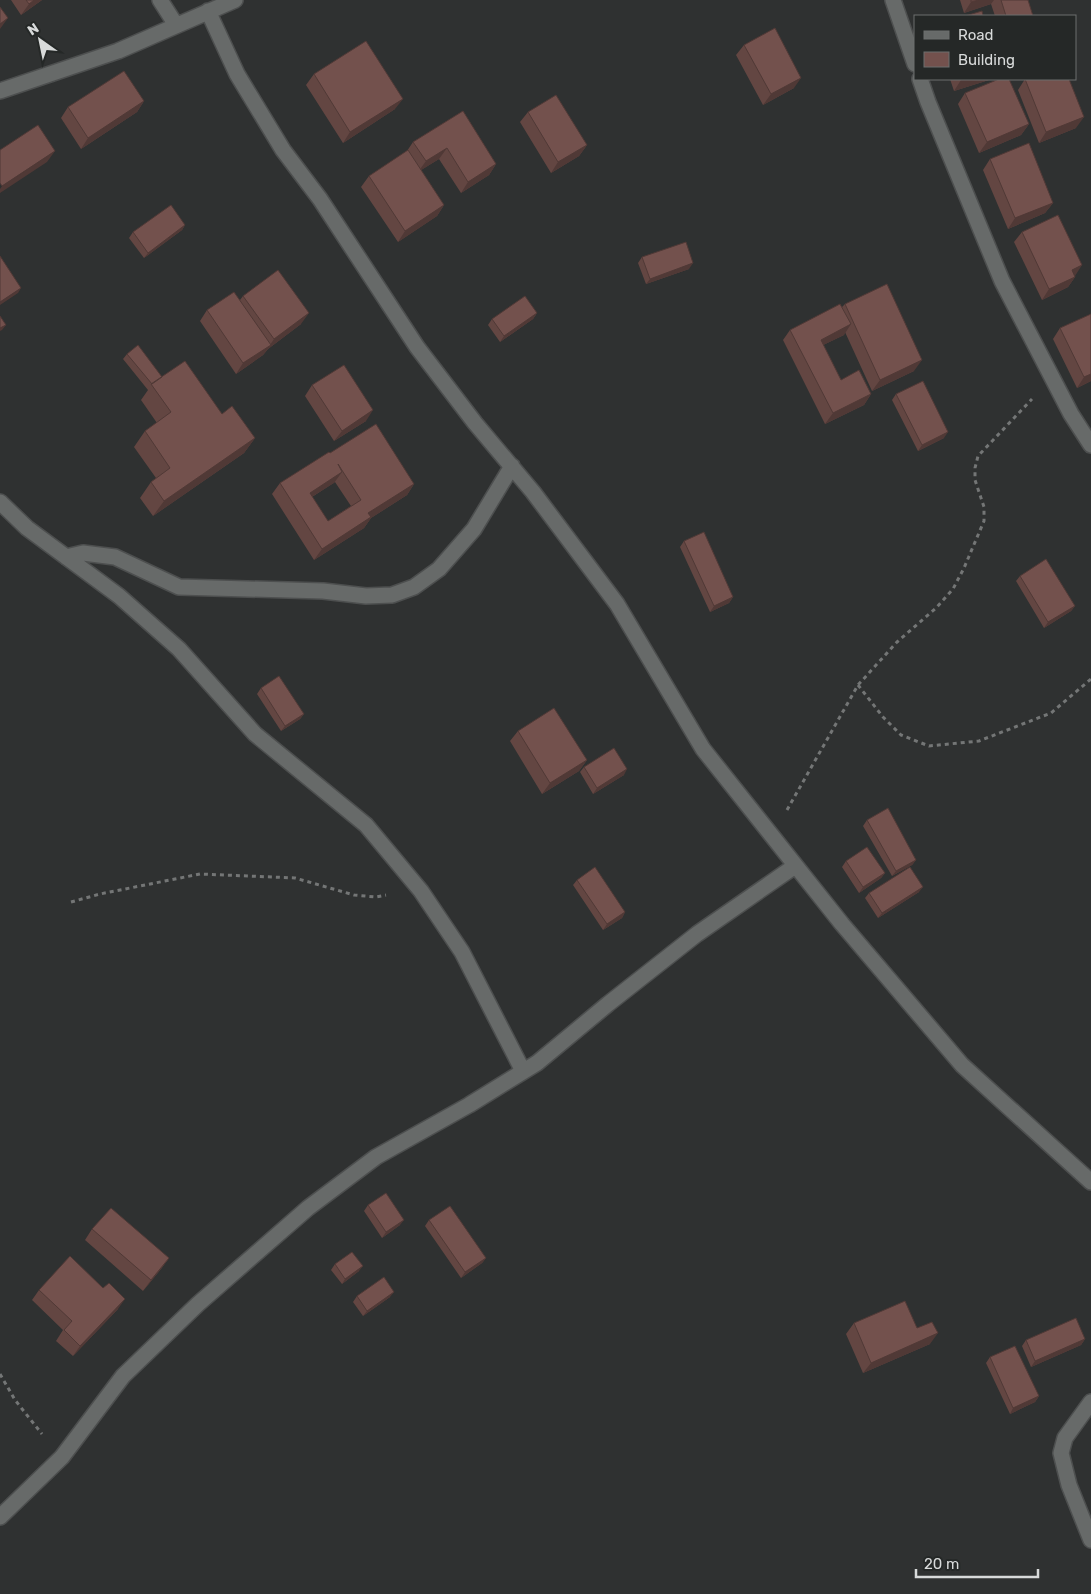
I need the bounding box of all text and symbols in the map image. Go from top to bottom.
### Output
north arrow [15,15,65,65]
legend [914,15,1076,80]
text: N [24,20,42,39]
text: Road [958,26,994,44]
text: Building [958,51,1015,69]
scale bar [916,1546,1038,1578]
text: 20 m [924,1555,959,1573]

